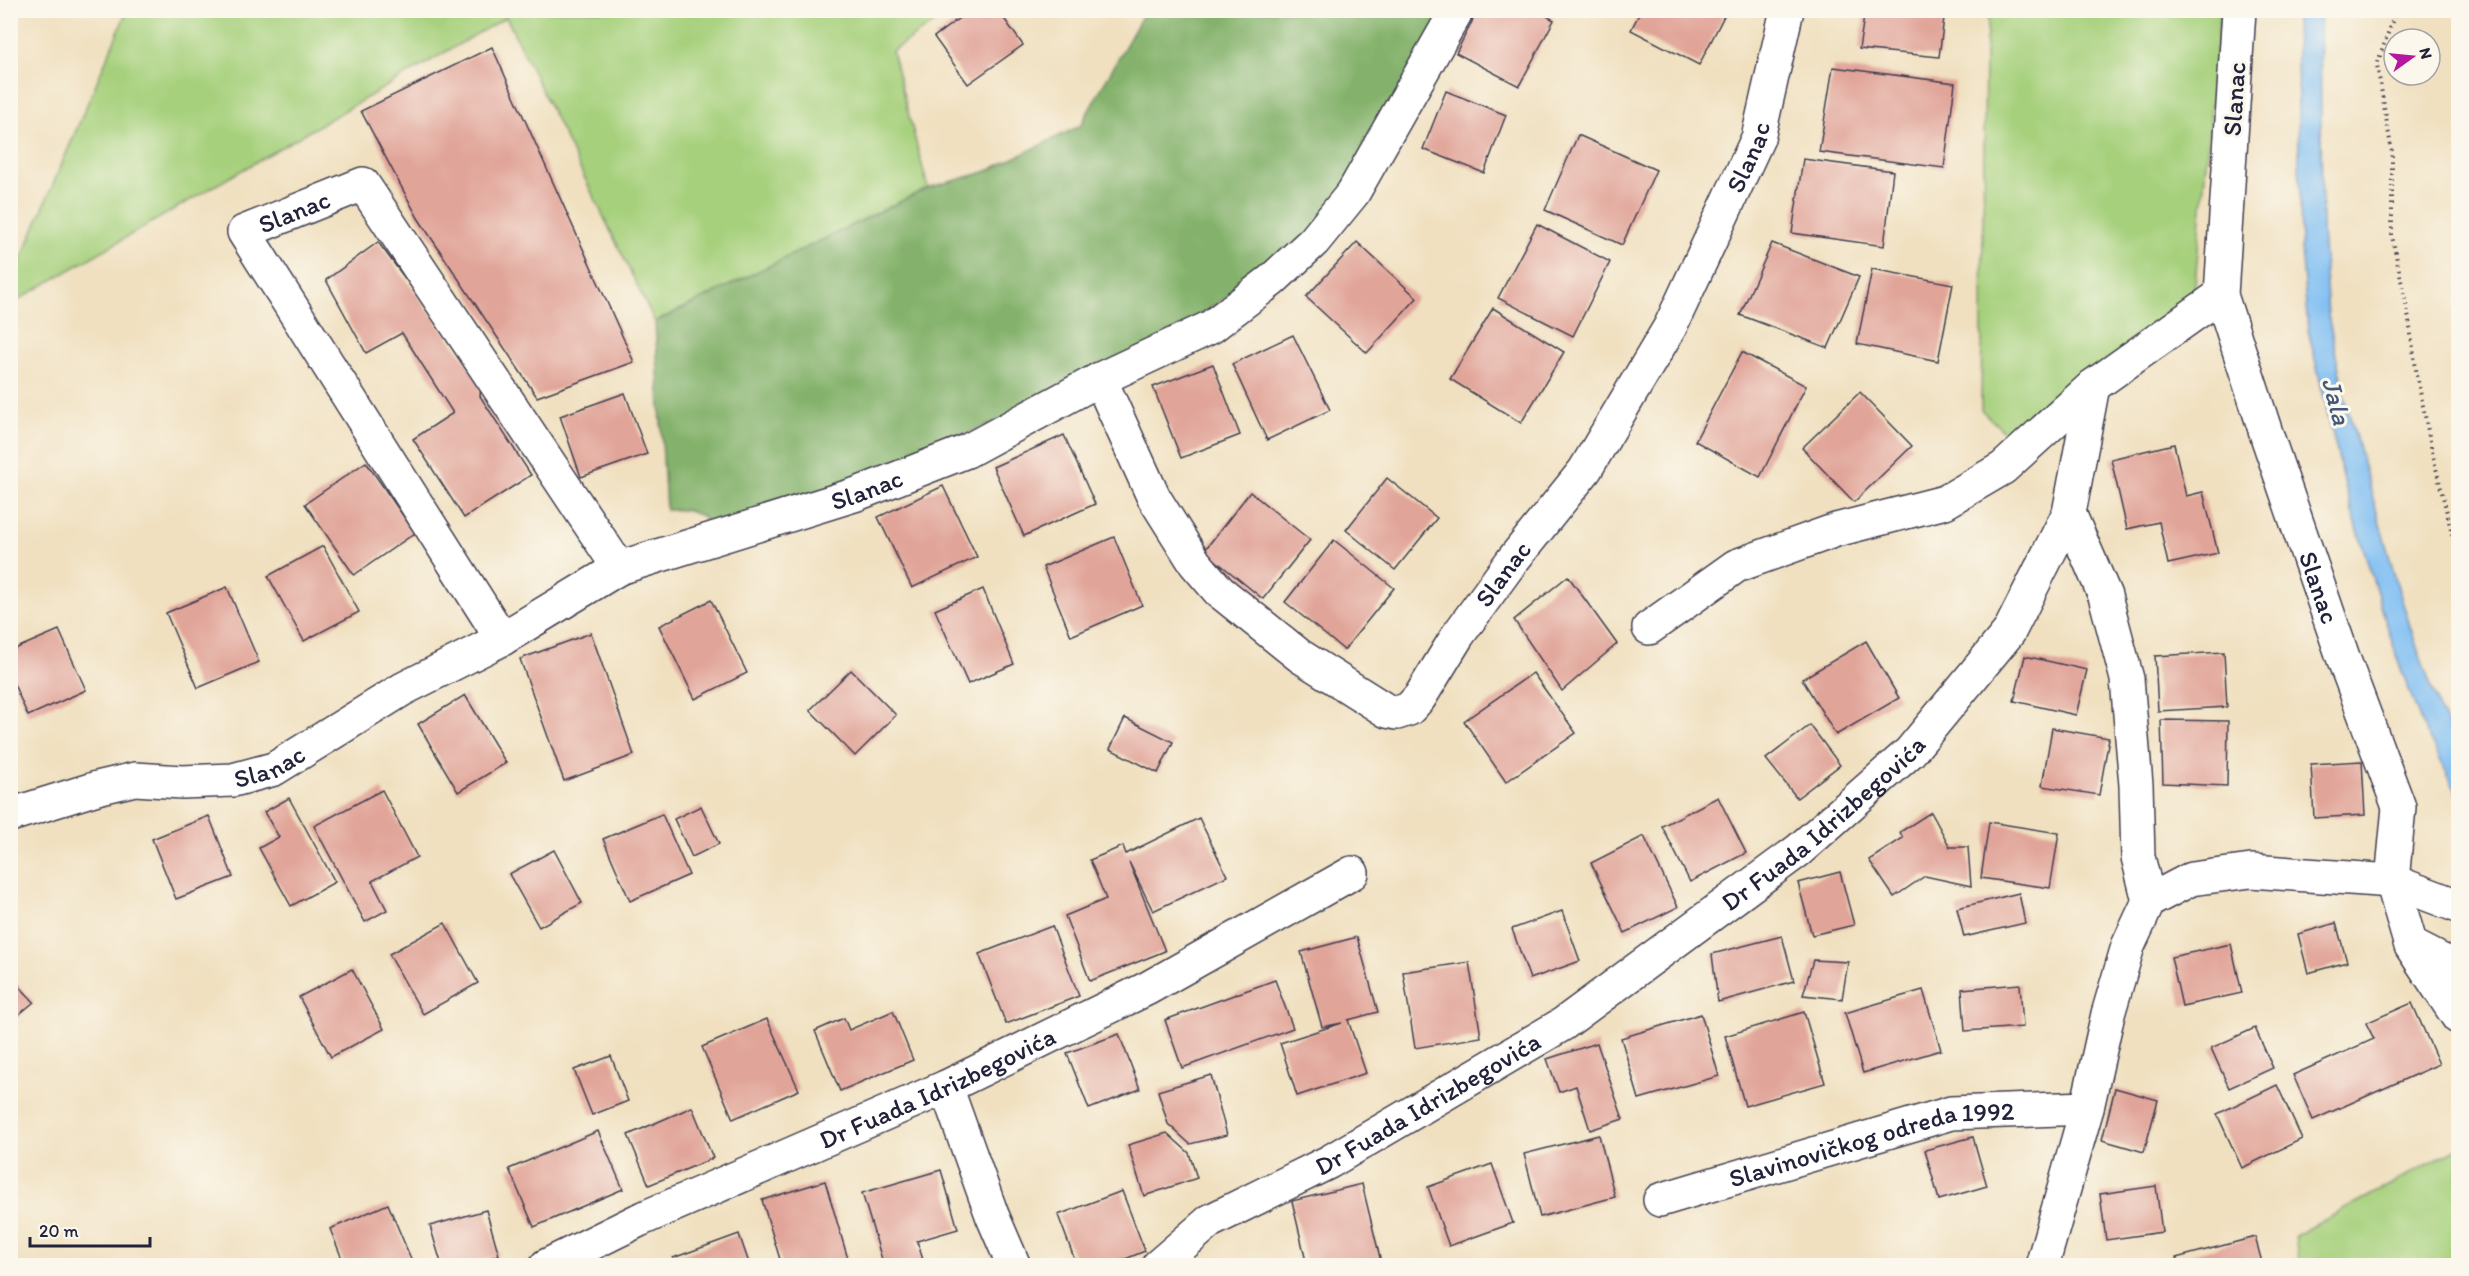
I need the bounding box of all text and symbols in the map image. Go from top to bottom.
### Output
north arrow [2382,27,2442,87]
text: N [2415,46,2437,61]
street label: Slanac [2215,61,2253,137]
street label: Slanac [1719,119,1777,198]
street label: Slanac [254,183,335,241]
water label: Jala [2315,374,2359,429]
street label: Slanac [827,462,907,517]
street label: Slanac [1468,534,1538,613]
street label: Slanac [2292,547,2346,628]
street label: Dr Fuada Idrizbegovića [1715,730,1932,918]
street label: Slanac [230,738,311,795]
street label: Dr Fuada Idrizbegovića [814,1020,1061,1156]
street label: Dr Fuada Idrizbegovića [1310,1025,1546,1182]
street label: Slavinovičkog odreda 1992 [1725,1095,2015,1194]
scale bar [30,1210,150,1248]
text: 20 m [39,1220,79,1242]

